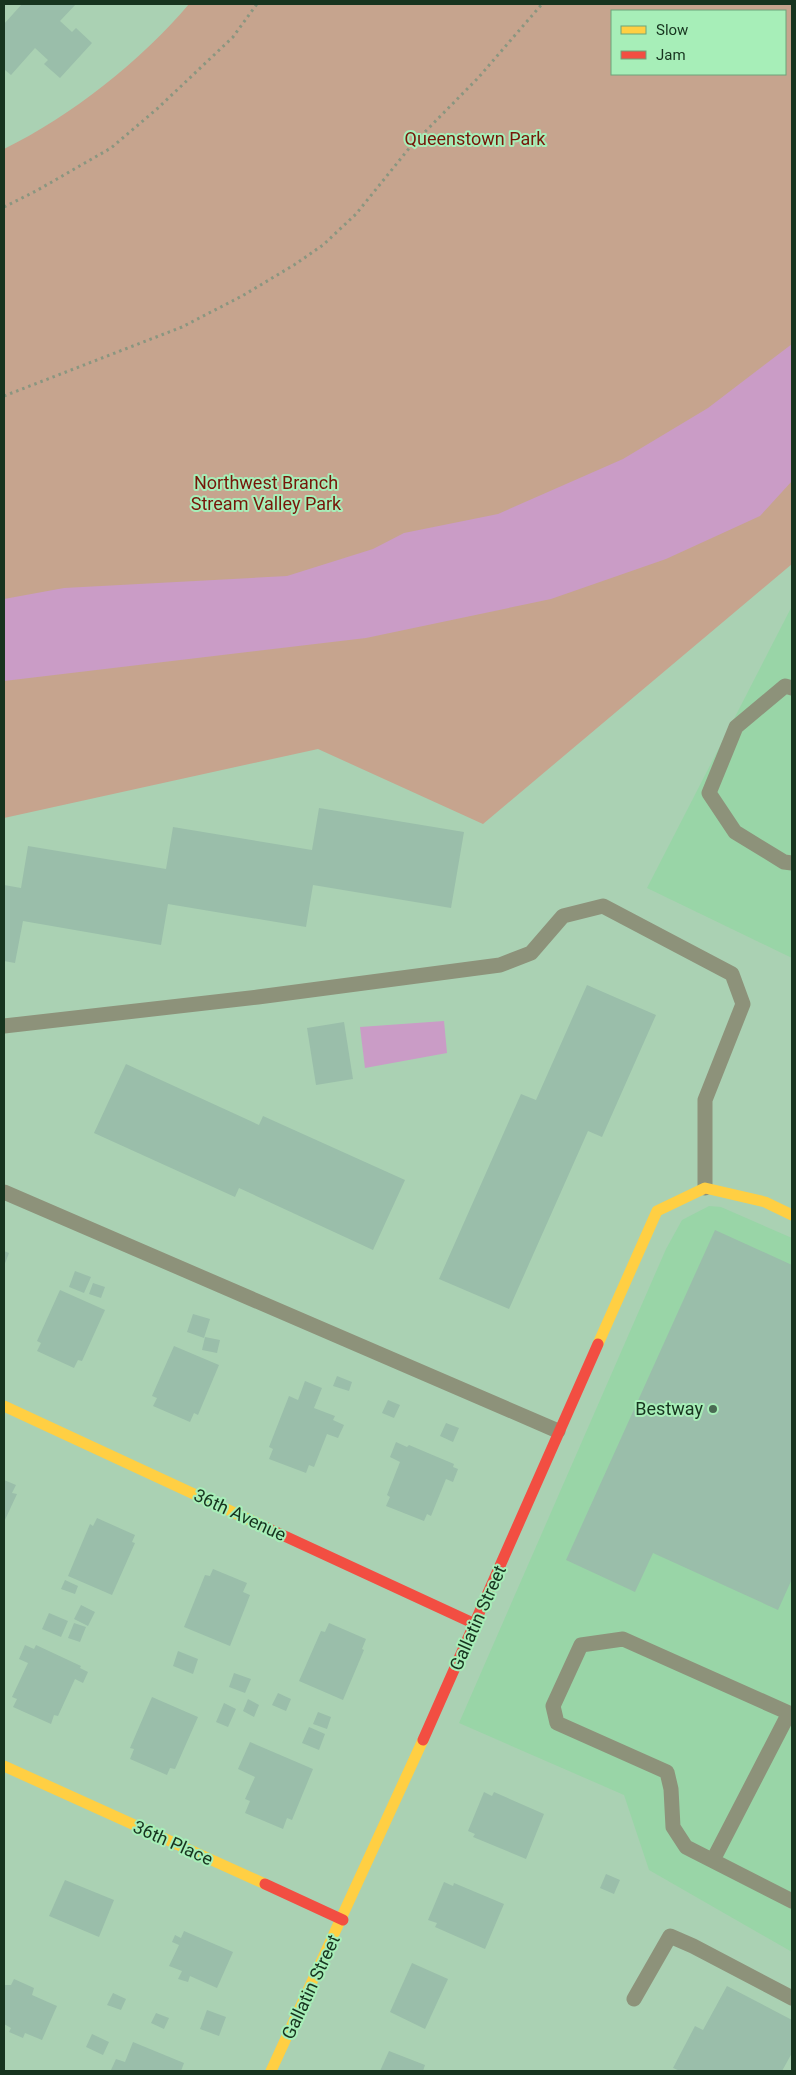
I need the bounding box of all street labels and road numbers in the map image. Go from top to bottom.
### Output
street label: 36th Avenue [191,1484,290,1545]
street label: Gallatin Street [445,1562,510,1674]
street label: 36th Place [130,1816,216,1869]
street label: Gallatin Street [277,1931,344,2042]

